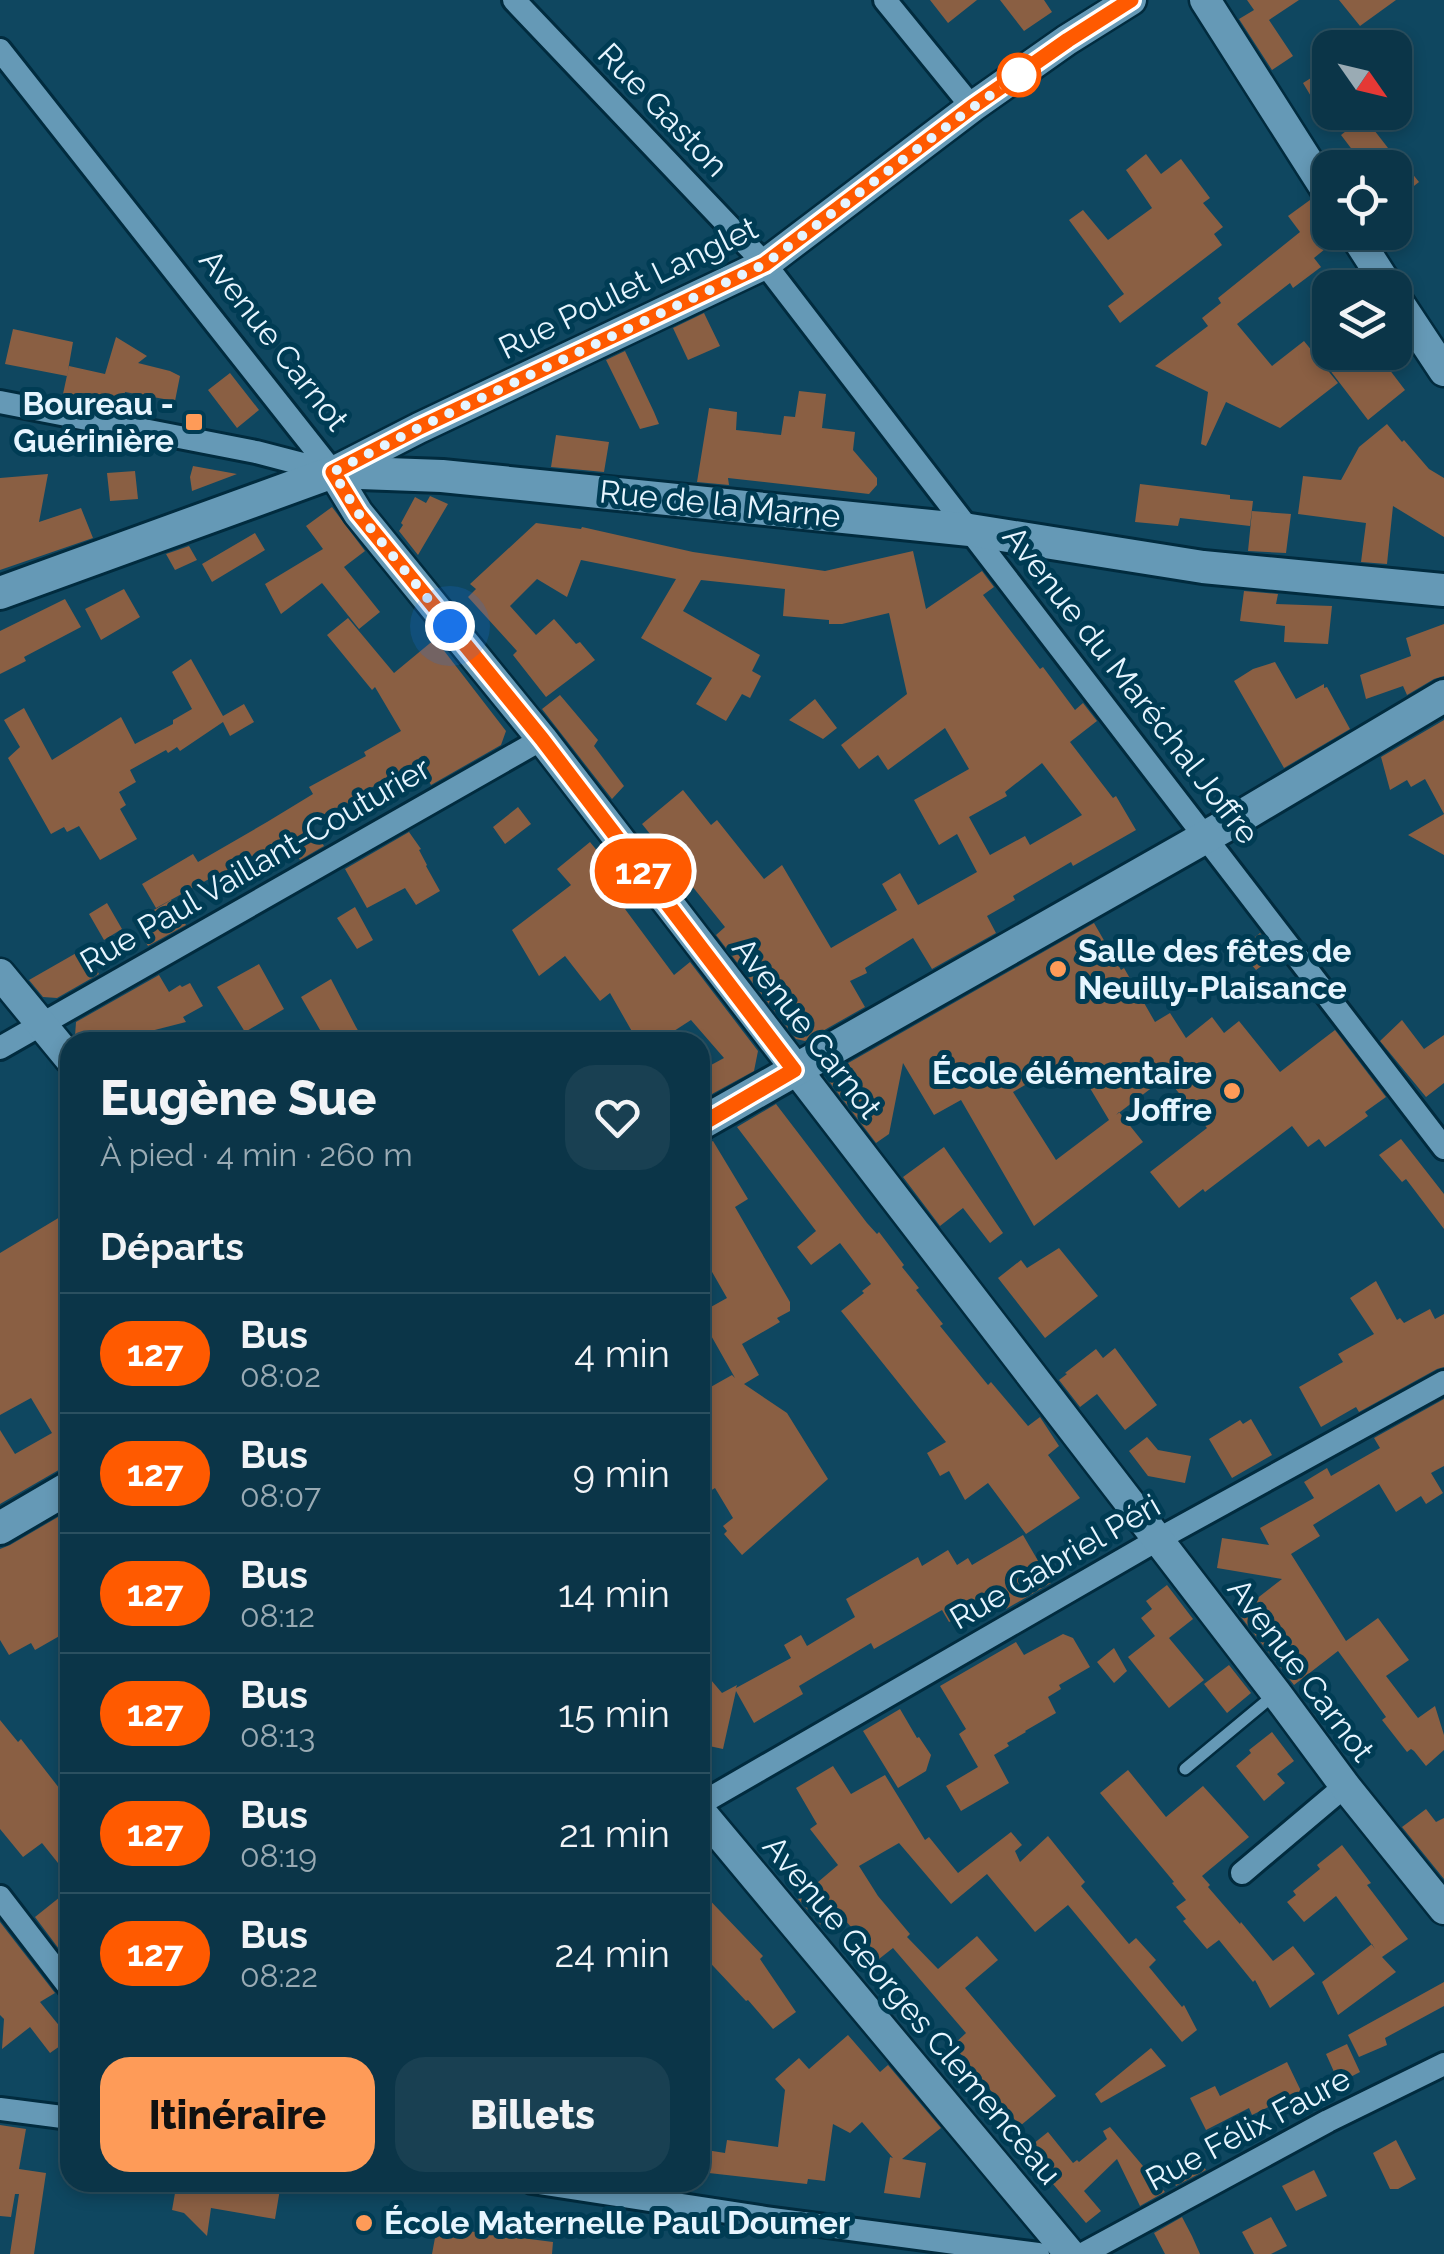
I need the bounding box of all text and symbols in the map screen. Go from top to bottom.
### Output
north arrow [1312,30,1412,130]
map controls [1312,30,1412,370]
street label: Rue Gaston [591,35,736,184]
unlabelled marker [998,54,1040,96]
button: locate [1312,150,1412,250]
street label: Rue Poulet Langlet [492,209,763,366]
street label: Avenue Carnot [192,242,357,438]
button: layers [1312,270,1412,370]
place label: Boureau - Guérinière [13,385,174,459]
marker: Boureau - Guérinière [183,411,205,433]
street label: Rue de la Marne [598,472,842,535]
street label: Avenue du Maréchal Joffre [996,518,1267,851]
your location [425,601,475,651]
street label: Rue Paul Vaillant-Couturier [73,749,436,980]
line badge: 127 [586,838,700,904]
text: 127 [615,851,671,892]
street label: Avenue Carnot [725,930,890,1126]
place label: Salle des fêtes de Neuilly-Plaisance [1078,932,1352,1006]
marker: Salle des fêtes de Neuilly-Plaisance [1047,958,1069,980]
place label: École élémentaire Joffre [932,1054,1212,1128]
button: heart [565,1065,670,1170]
text: Eugène Sue [100,1070,376,1126]
marker: École élémentaire Joffre [1221,1080,1243,1102]
text: À pied · 4 min · 260 m [100,1136,413,1173]
text: Départs [100,1224,244,1269]
text: Bus [240,1312,308,1357]
text: 4 min [574,1331,670,1376]
text: 127 [127,1333,183,1374]
text: 08:02 [240,1357,321,1394]
text: Bus [240,1432,308,1477]
text: 9 min [573,1451,670,1496]
text: 127 [127,1453,183,1494]
text: 08:07 [240,1477,321,1514]
street label: Rue Gabriel Péri [943,1487,1166,1637]
text: Bus [240,1552,308,1597]
text: 14 min [558,1571,670,1616]
street label: Avenue Carnot [1221,1571,1382,1769]
text: 127 [127,1573,183,1614]
text: 08:12 [240,1597,315,1634]
text: Bus [240,1672,308,1717]
text: 15 min [558,1691,670,1736]
text: 127 [127,1693,183,1734]
text: 08:13 [240,1717,315,1754]
text: Bus [240,1792,308,1837]
text: 21 min [559,1811,670,1856]
text: 127 [127,1813,183,1854]
street label: Avenue Georges Clemenceau [756,1828,1069,2191]
text: 08:19 [240,1837,317,1874]
text: Bus [240,1912,308,1957]
text: 24 min [554,1931,670,1976]
text: 127 [127,1933,183,1974]
text: 08:22 [240,1957,318,1994]
button: Itinéraire [100,2057,375,2172]
button: Billets [395,2057,670,2172]
street label: Rue Félix Faure [1139,2059,1356,2198]
place label: École Maternelle Paul Doumer [384,2204,850,2241]
marker: École Maternelle Paul Doumer [353,2212,375,2234]

